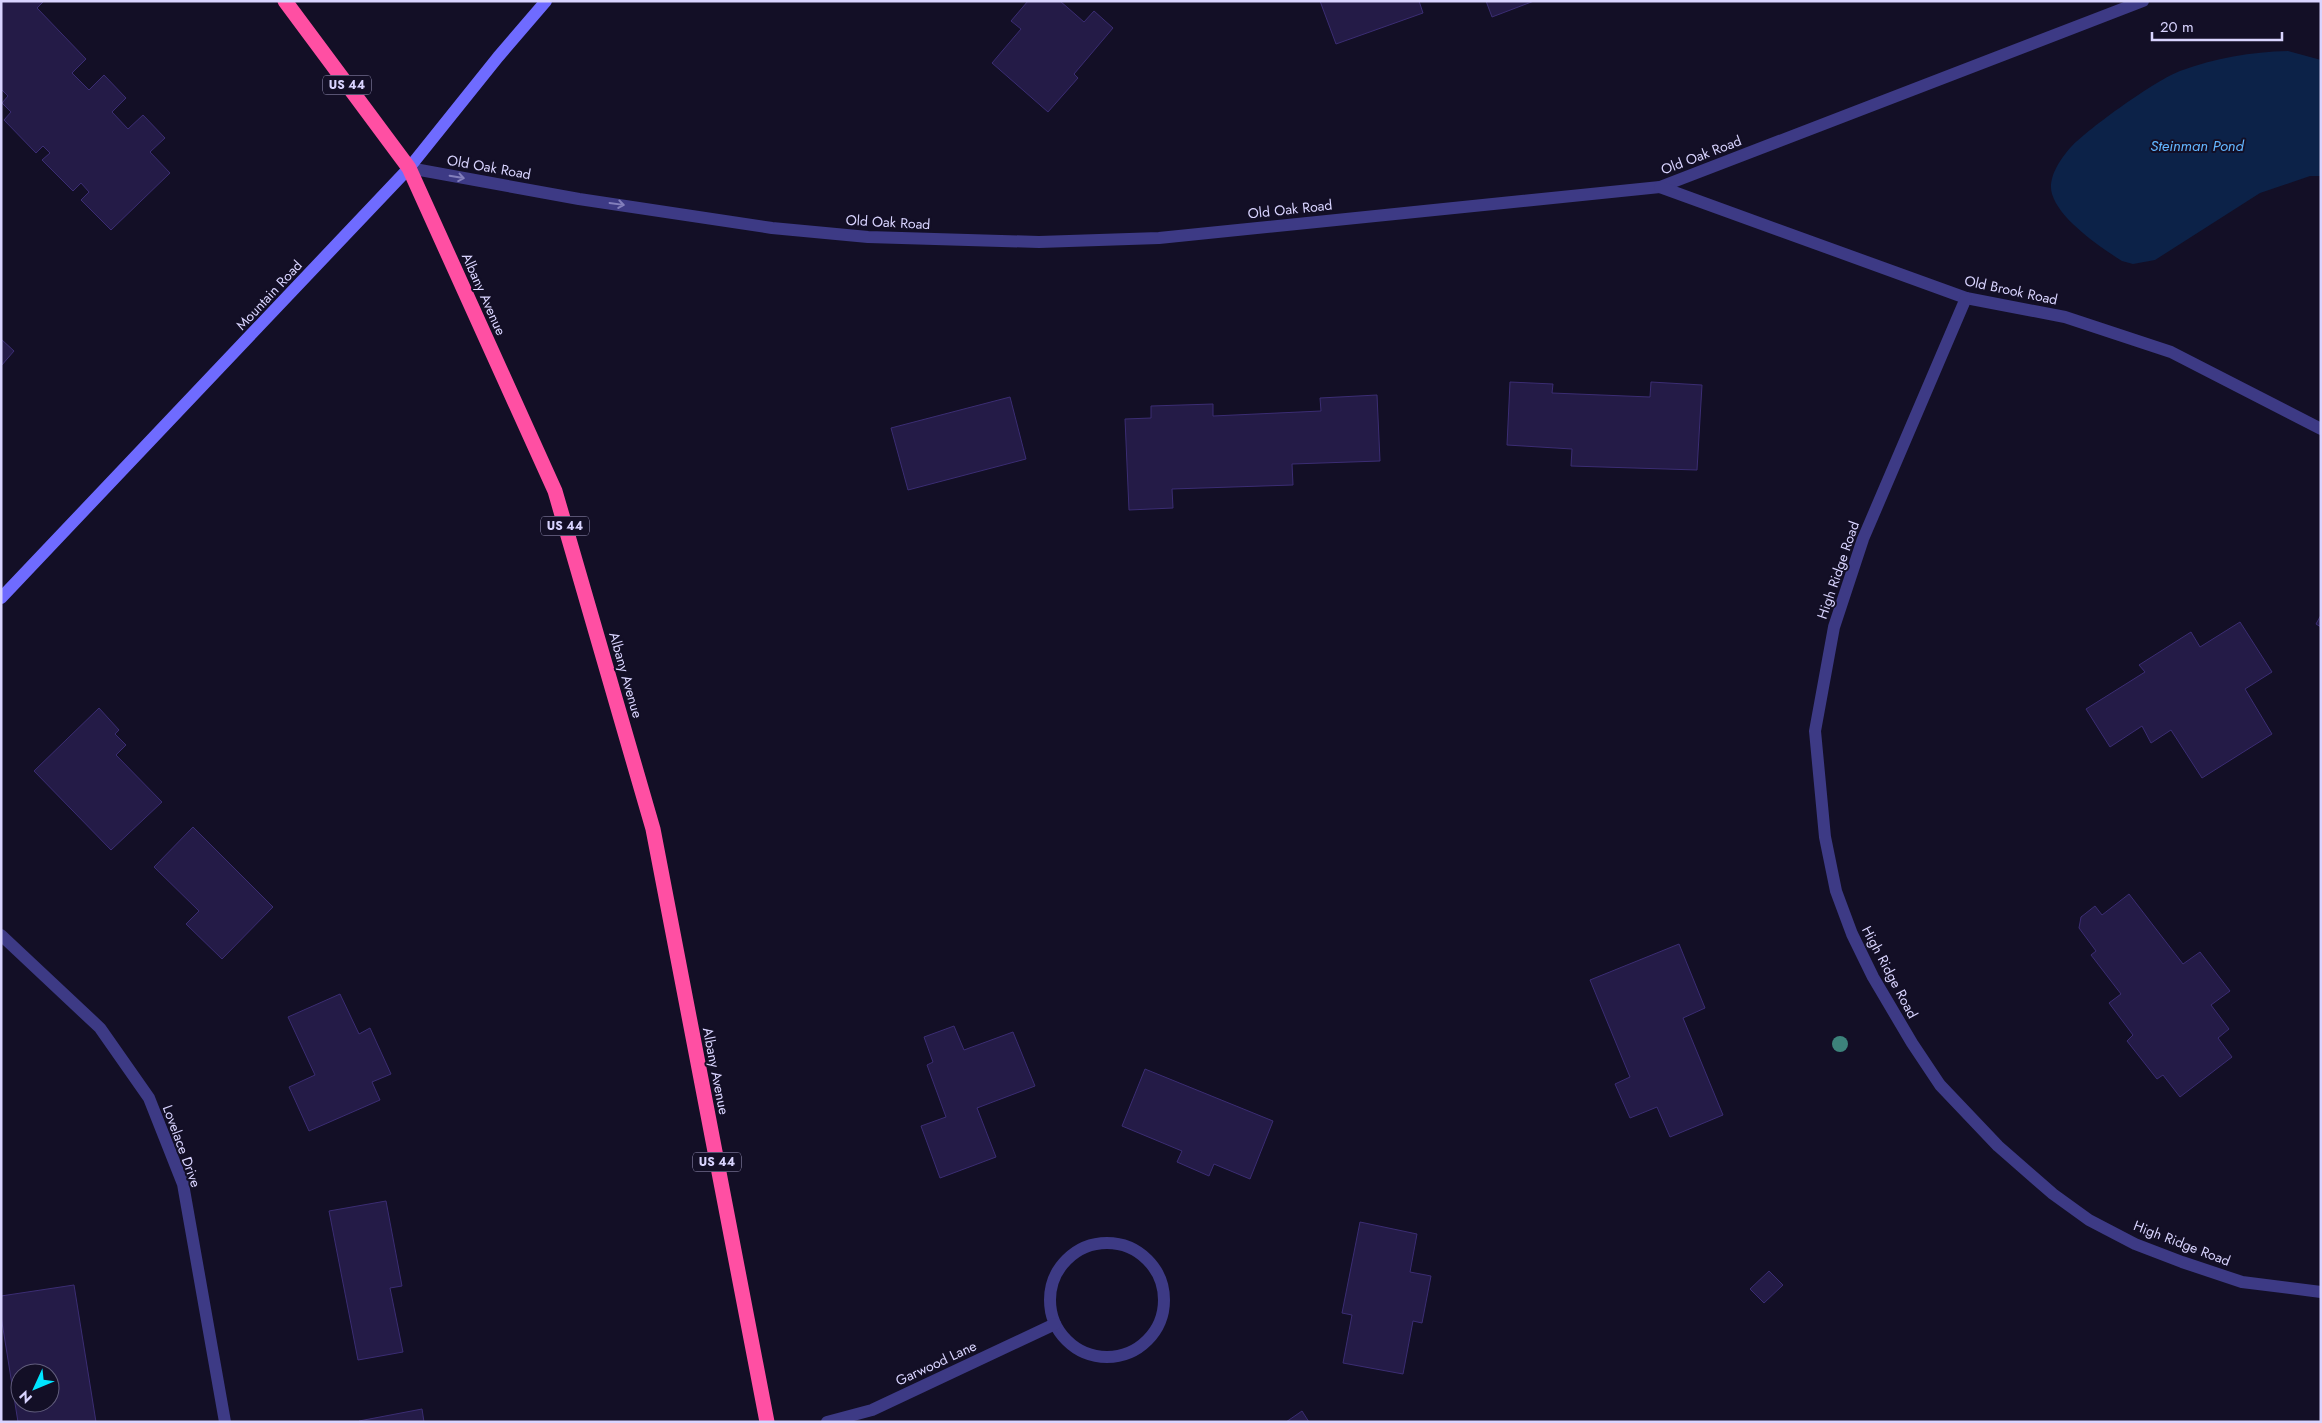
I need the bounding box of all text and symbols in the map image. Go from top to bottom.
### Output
scale bar [2152,10,2282,42]
text: 20 m [2160,16,2194,38]
road number: US 44 [323,76,371,94]
street label: Old Oak Road [1658,130,1744,180]
water label: Steinman Pond [2150,135,2245,157]
street label: Old Oak Road [446,150,532,184]
one-way arrow [449,172,465,182]
street label: Old Oak Road [1247,195,1333,223]
one-way arrow [609,200,625,210]
street label: Old Oak Road [845,210,931,234]
street label: Albany Avenue [457,250,511,338]
street label: Mountain Road [231,256,307,334]
street label: Old Brook Road [1963,270,2059,310]
road number: US 44 [541,516,589,536]
street label: High Ridge Road [1812,518,1864,622]
street label: Albany Avenue [604,630,648,720]
street label: High Ridge Road [1857,922,1923,1022]
street label: Albany Avenue [698,1026,734,1116]
street label: Lovelace Drive [158,1102,206,1190]
road number: US 44 [693,1152,741,1172]
street label: High Ridge Road [2131,1215,2233,1271]
street label: Garwood Lane [892,1336,980,1390]
north arrow [10,1363,60,1413]
text: N [15,1386,37,1408]

